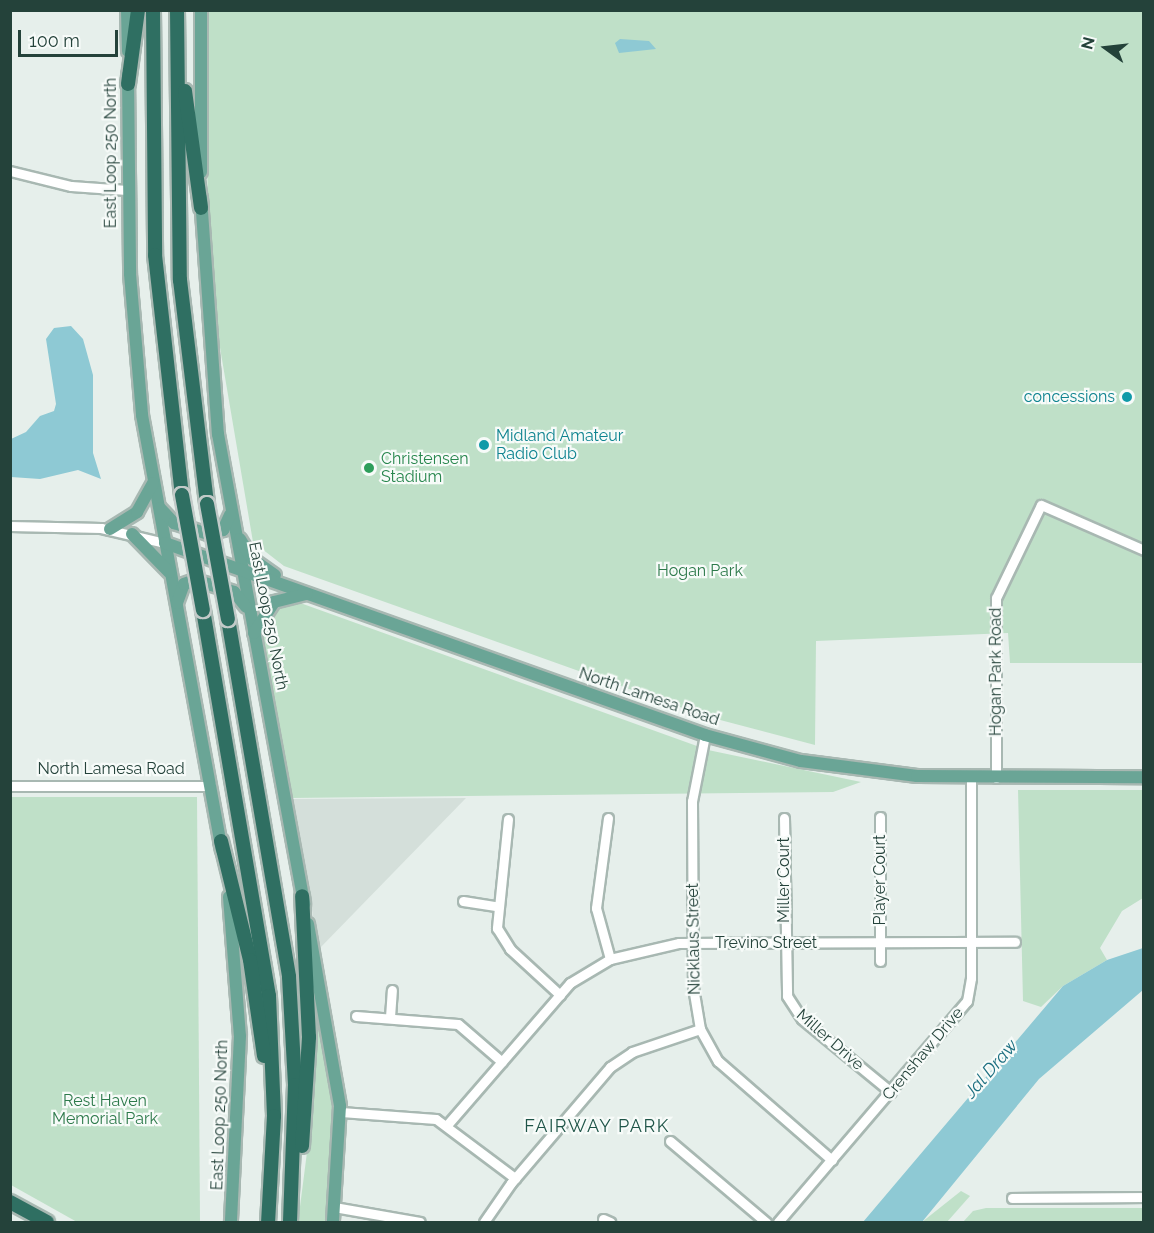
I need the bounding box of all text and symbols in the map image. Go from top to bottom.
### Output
scale bar [21,18,122,56]
north arrow [1076,18,1136,78]
text: 100 m [29,30,80,51]
text: N [1077,35,1099,52]
street label: East Loop 250 North [101,78,121,228]
place label: concessions [1024,387,1115,407]
marker: concessions [1120,390,1134,404]
place label: Midland Amateur Radio Club [496,426,624,464]
marker: Midland Amateur Radio Club [477,438,491,452]
place label: Christensen Stadium [381,449,469,487]
marker: Christensen Stadium [362,461,376,475]
street label: East Loop 250 North [244,540,292,692]
park label: Hogan Park [657,561,743,581]
street label: Hogan Park Road [986,608,1006,736]
street label: North Lamesa Road [576,664,722,730]
street label: North Lamesa Road [37,759,185,779]
street label: Player Court [870,834,890,926]
street label: Miller Court [774,837,794,923]
street label: Nicklaus Street [683,883,705,995]
street label: Trevino Street [715,933,817,953]
street label: Crenshaw Drive [878,1003,968,1105]
street label: Miller Drive [792,1005,868,1075]
water label: Jal Draw [960,1035,1022,1103]
street label: East Loop 250 North [208,1039,232,1191]
park label: Rest Haven Memorial Park [52,1091,158,1129]
district label: FAIRWAY PARK [524,1115,670,1137]

